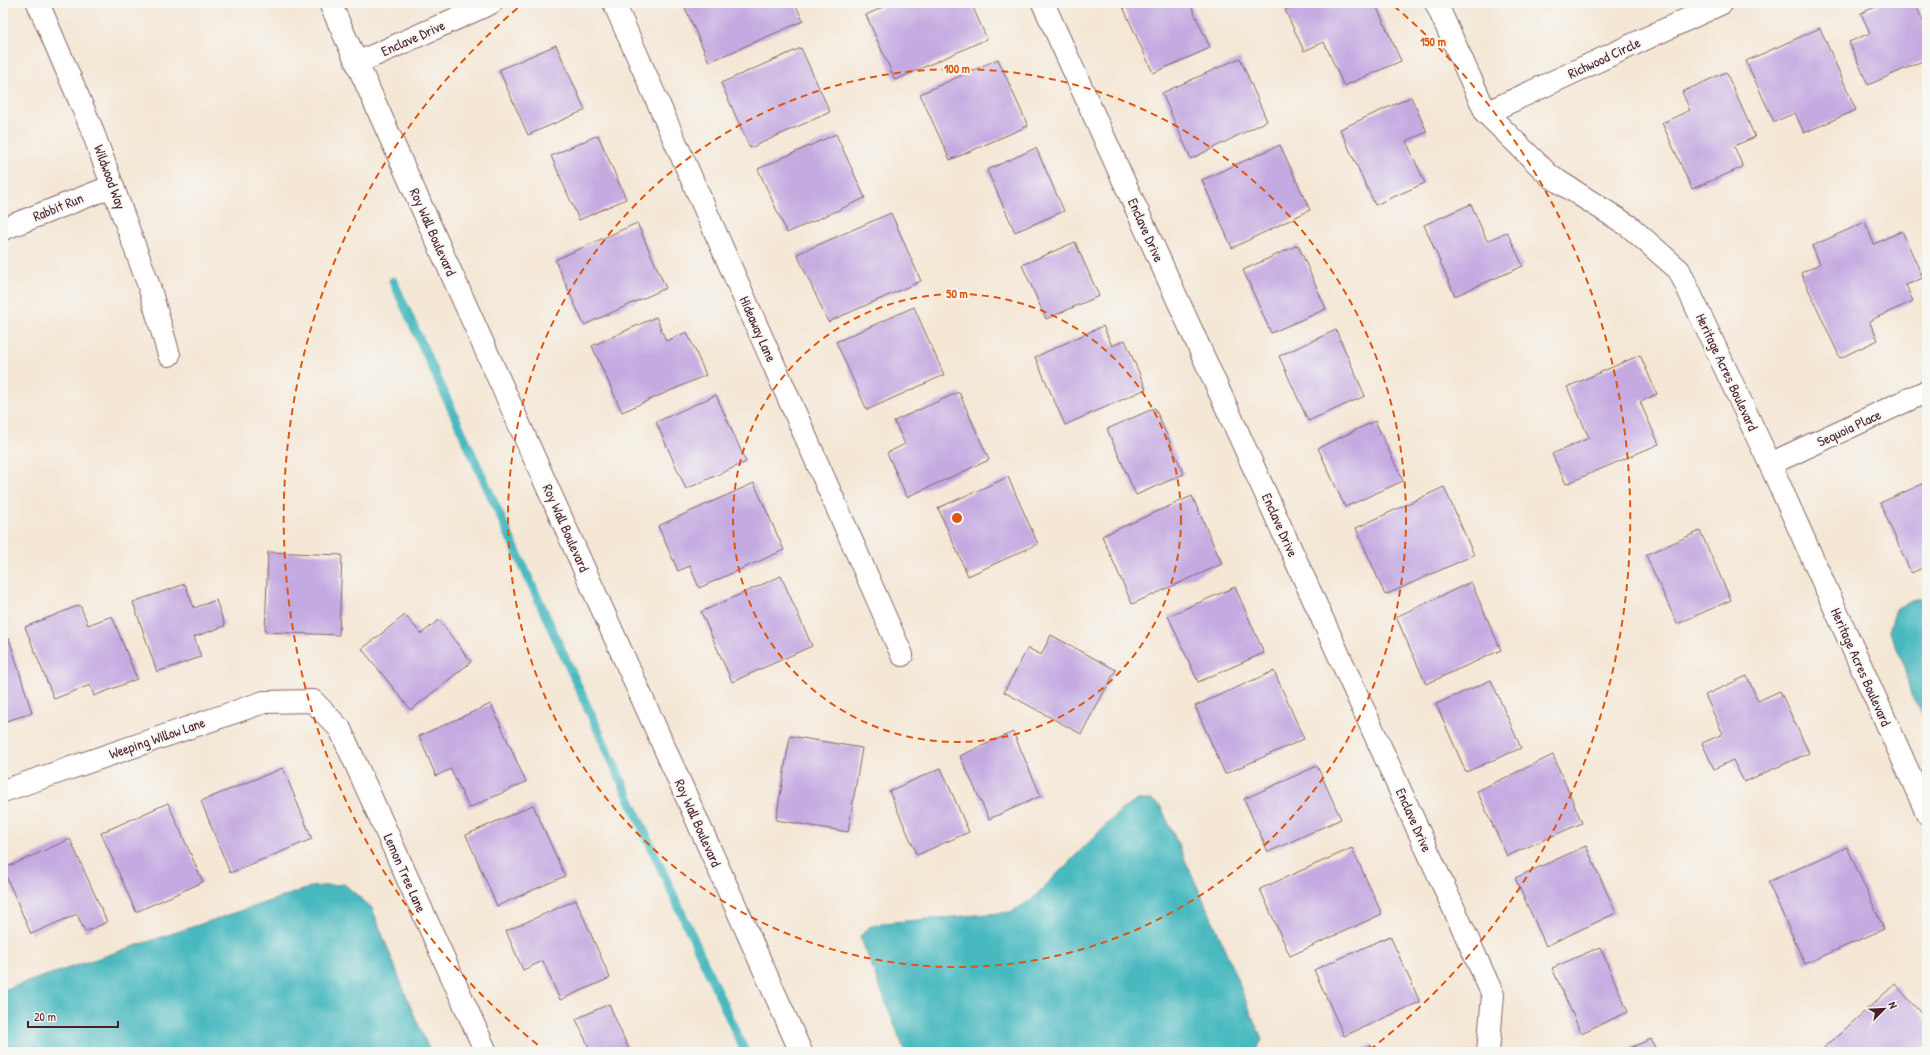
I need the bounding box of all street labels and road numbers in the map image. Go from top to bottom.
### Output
street label: Enclave Drive [378,15,448,60]
street label: Richwood Circle [1564,32,1644,83]
street label: Wildwood Way [89,142,131,212]
street label: Roy Wall Boulevard [405,185,461,280]
street label: Rabbit Run [30,188,86,225]
street label: Enclave Drive [1124,195,1169,265]
street label: Hideaway Lane [735,293,782,365]
street label: Heritage Acres Boulevard [1691,310,1763,434]
street label: Sequoia Place [1814,404,1885,452]
street label: Roy Wall Boulevard [538,481,594,576]
street label: Enclave Drive [1258,490,1303,560]
street label: Heritage Acres Boulevard [1826,605,1896,730]
street label: Weeping Willow Lane [106,712,208,764]
street label: Roy Wall Boulevard [670,776,726,871]
street label: Enclave Drive [1392,785,1437,855]
street label: Lemon Tree Lane [380,830,431,916]

